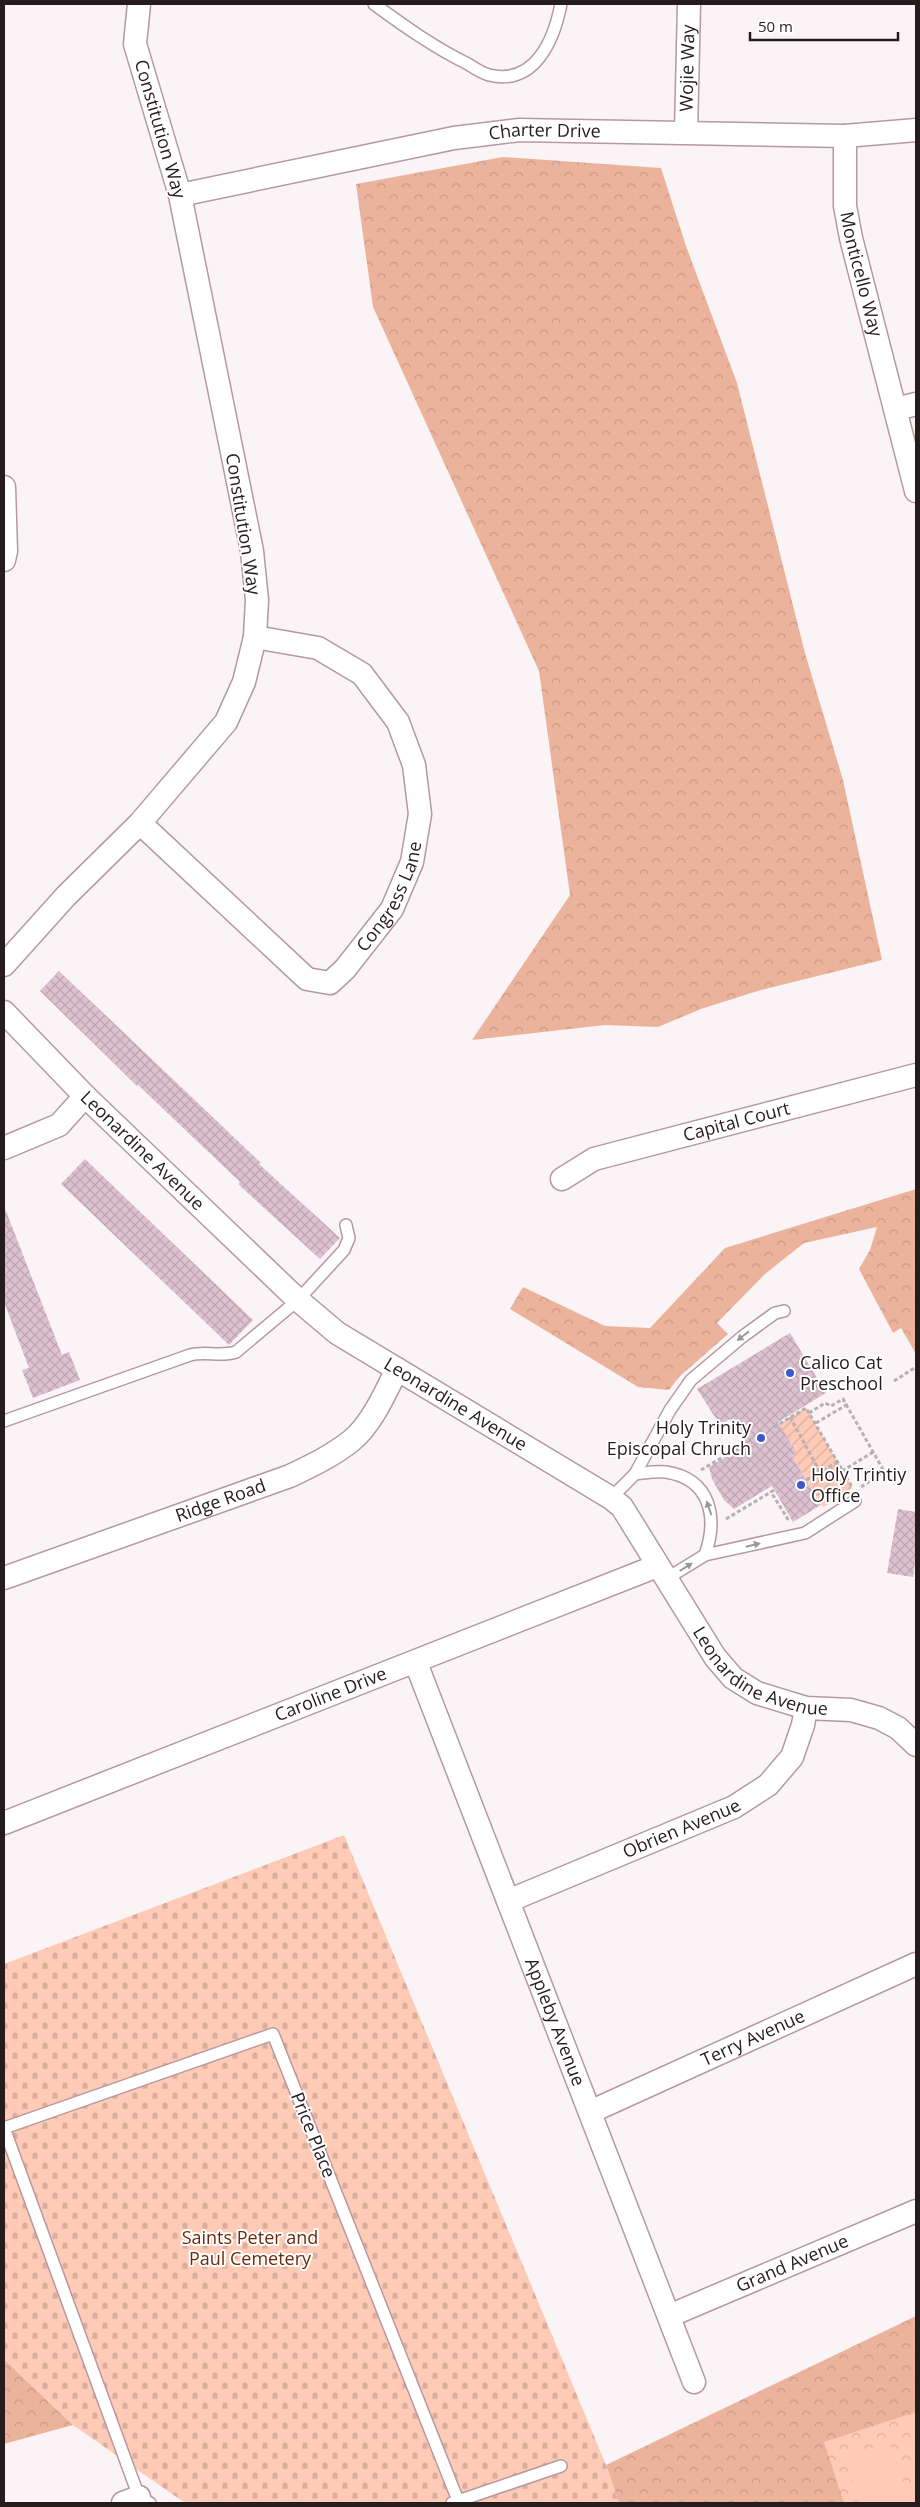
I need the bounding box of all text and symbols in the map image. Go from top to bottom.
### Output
scale bar [750,10,898,42]
text: 50 m [758,16,793,36]
street label: Wojie Way [673,23,700,112]
street label: Constitution Way [130,57,193,202]
street label: Charter Drive [487,117,601,145]
street label: Monticello Way [835,209,889,340]
street label: Constitution Way [221,451,267,597]
street label: Congress Lane [350,839,426,956]
street label: Leonardine Avenue [76,1085,210,1215]
street label: Capital Court [680,1095,792,1146]
one-way arrow [737,1331,750,1342]
place label: Calico Cat Preschool [800,1350,883,1395]
street label: Leonardine Avenue [380,1351,532,1456]
marker: Calico Cat Preschool [784,1367,796,1379]
place label: Holy Trinity Episcopal Chruch [607,1415,752,1460]
marker: Holy Trinity Episcopal Chruch [755,1432,767,1444]
place label: Holy Trintiy Office [811,1462,907,1507]
street label: Ridge Road [172,1473,269,1527]
marker: Holy Trintiy Office [795,1479,807,1491]
one-way arrow [705,1500,713,1515]
one-way arrow [745,1541,760,1549]
one-way arrow [679,1563,692,1572]
street label: Leonardine Avenue [688,1622,829,1720]
street label: Caroline Drive [271,1661,390,1726]
street label: Obrien Avenue [619,1793,745,1863]
street label: Appleby Avenue [520,1954,591,2089]
street label: Terry Avenue [697,2003,808,2071]
street label: Price Place [286,2088,342,2181]
park label: Saints Peter and Paul Cemetery [182,2225,318,2270]
street label: Grand Avenue [732,2228,852,2297]

